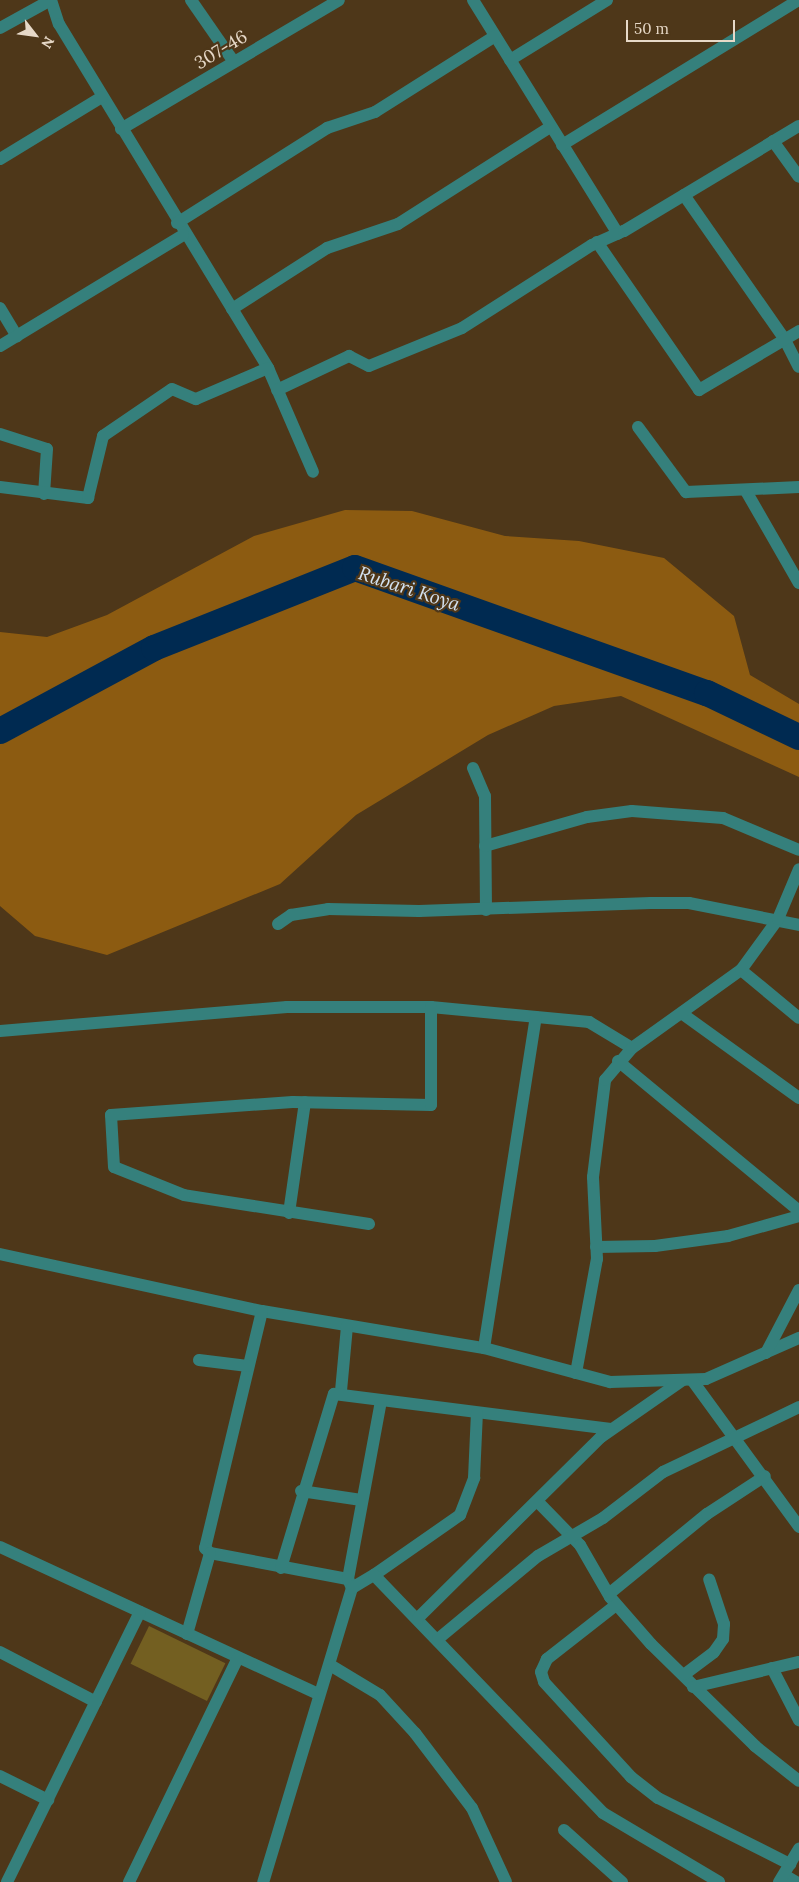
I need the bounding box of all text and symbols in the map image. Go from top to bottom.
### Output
north arrow [10,10,60,60]
scale bar [629,10,738,42]
text: 50 m [634,19,669,38]
street label: 307-46 [191,26,251,74]
text: N [37,33,58,52]
water label: Rubari Koya [355,562,463,616]

